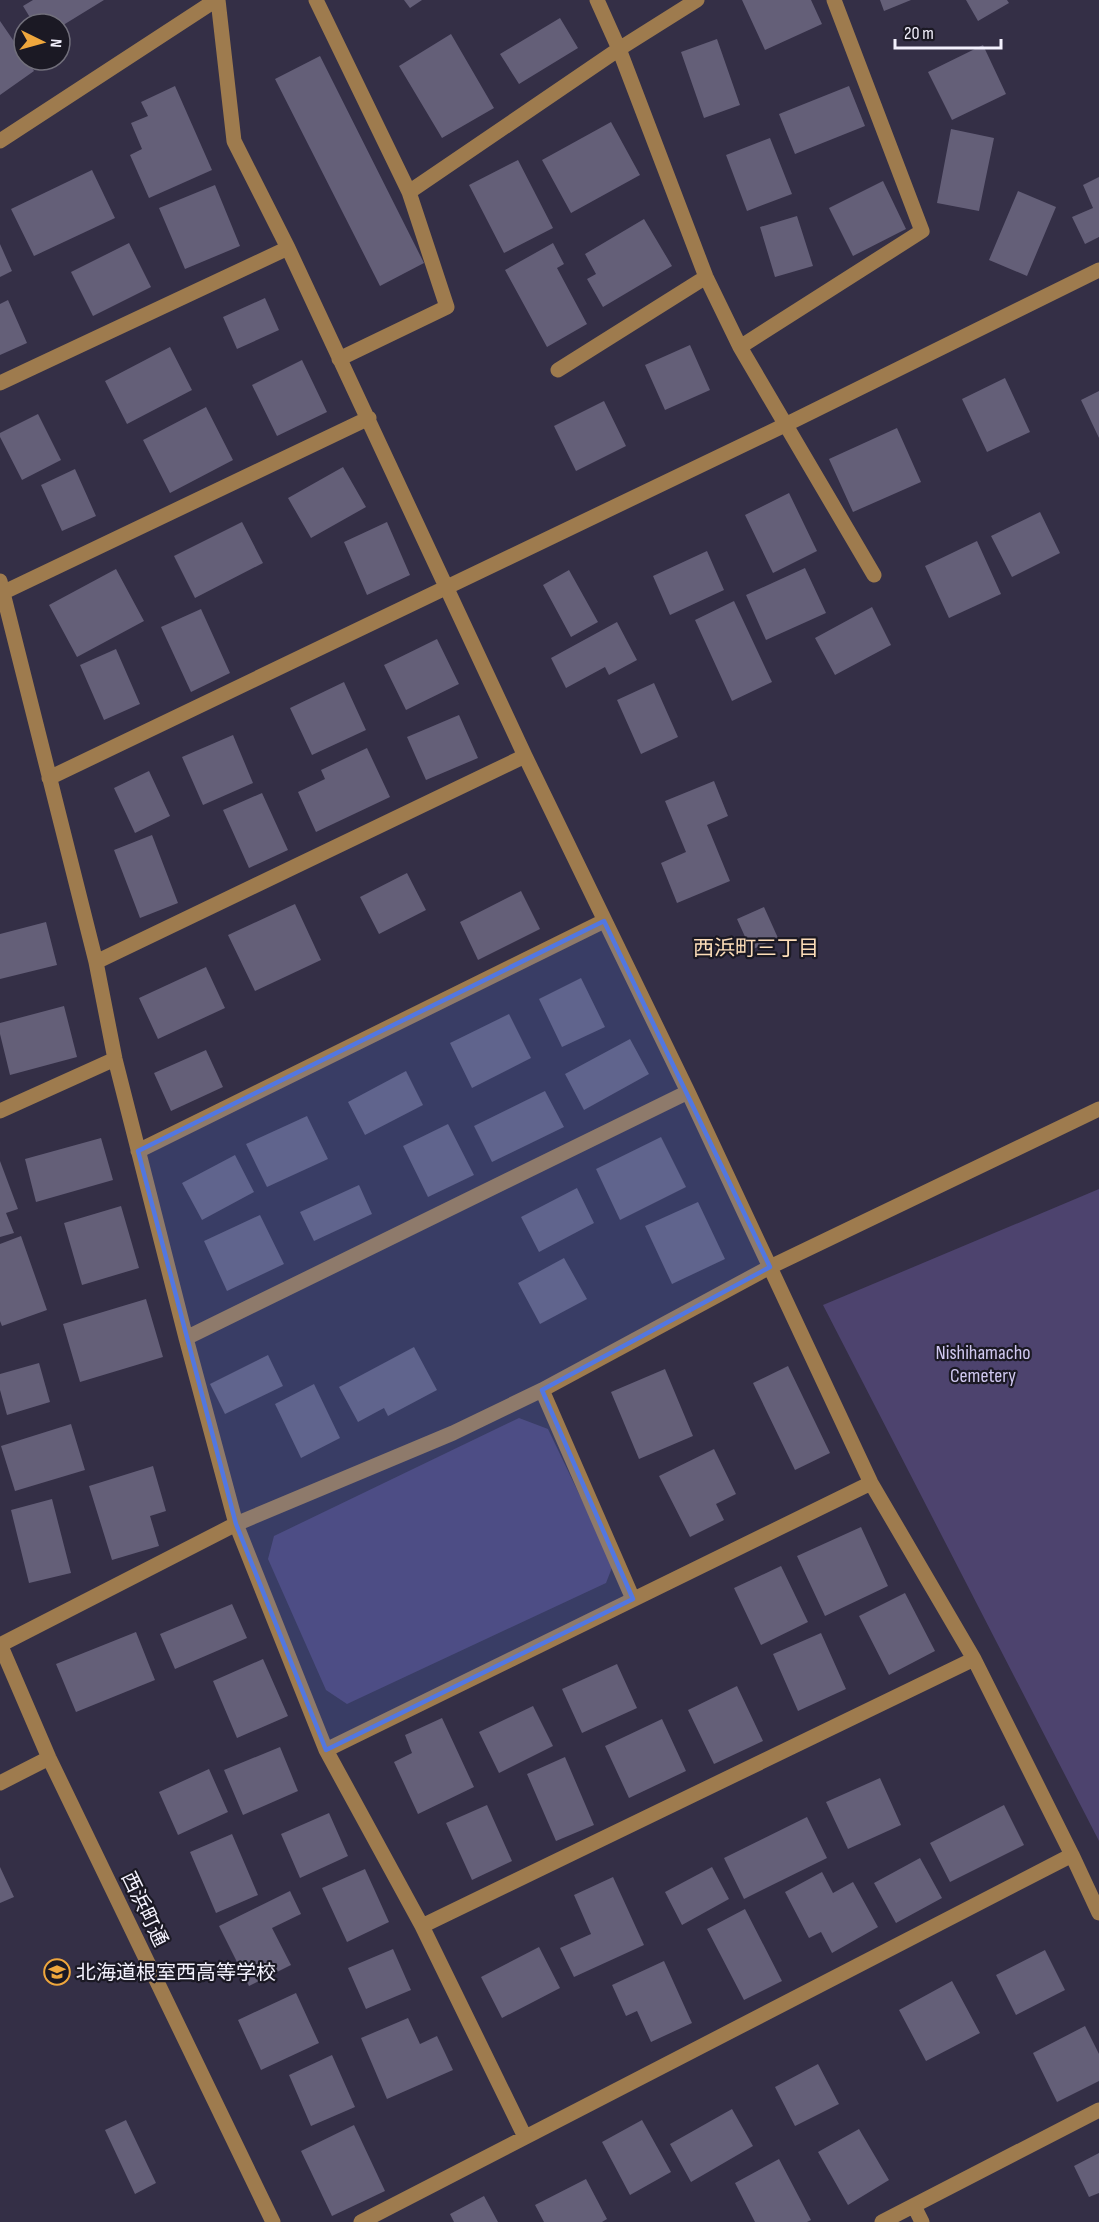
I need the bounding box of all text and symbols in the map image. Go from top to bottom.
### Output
north arrow [12,12,72,72]
scale bar [895,12,1002,50]
text: 20 m [904,23,934,44]
text: N [46,38,65,48]
district label: 西浜町三丁目 [693,936,819,961]
park label: Nishihamacho Cemetery [935,1341,1031,1388]
street label: 西浜町通 [116,1868,172,1951]
school or university icon: 北海道根室西高等学校 [42,1957,72,1987]
place label: 北海道根室西高等学校 [76,1961,276,1985]

